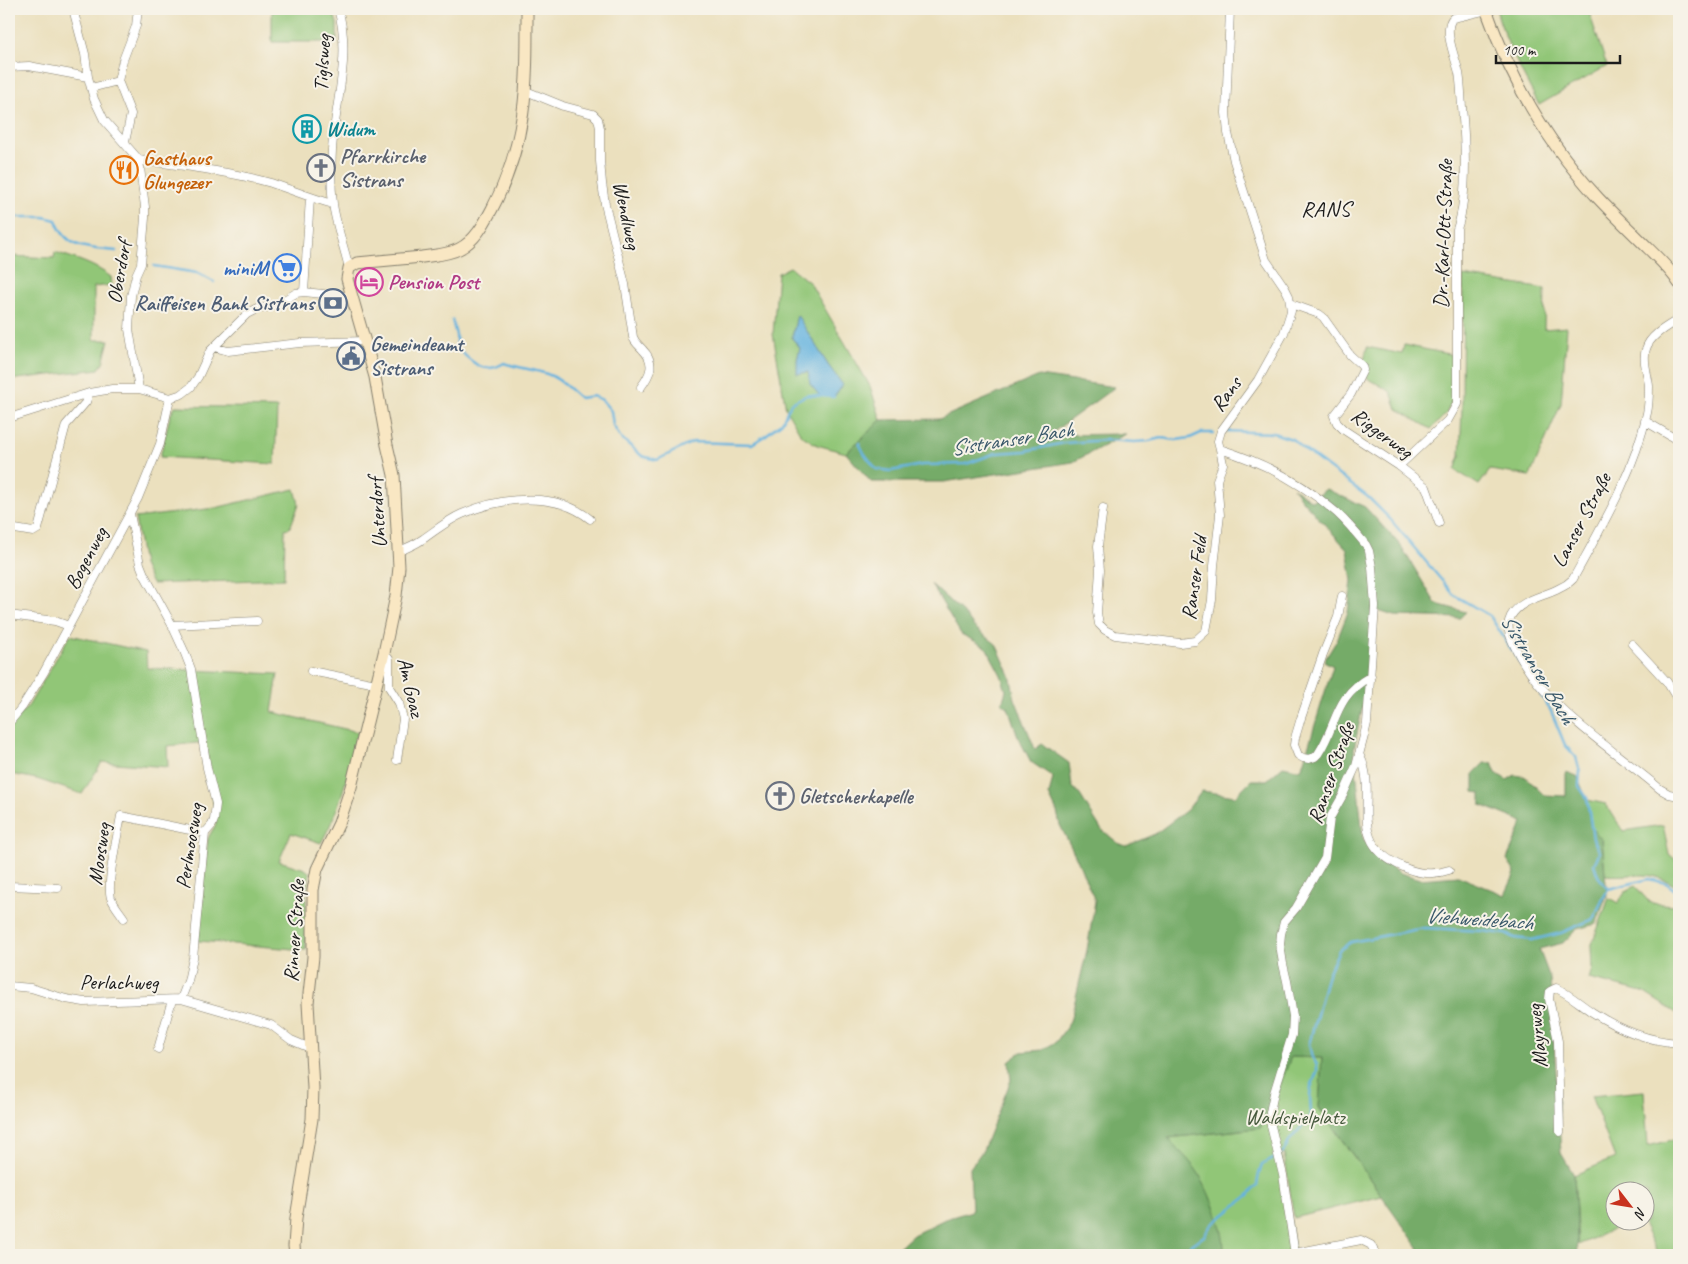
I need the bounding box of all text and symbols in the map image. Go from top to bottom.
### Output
street label: Tiglsweg [308,32,337,92]
scale bar [1496,32,1619,64]
text: 100 m [1503,41,1537,60]
building icon: Widum [292,114,322,144]
place label: Widum [326,116,376,142]
place label: Pfarrkirche Sistrans [340,143,427,193]
place label: Gasthaus Glungezer [143,145,213,195]
church icon: Pfarrkirche Sistrans [306,153,336,183]
restaurant icon: Gasthaus Glungezer [109,155,139,185]
street label: Dr.-Karl-Ott-Straße [1427,157,1459,309]
street label: Wendlweg [607,179,647,253]
district label: RANS [1301,195,1354,223]
street label: Oberdorf [101,235,138,305]
supermarket icon: miniM [272,253,302,283]
place label: miniM [223,255,271,281]
hotel icon: Pension Post [354,267,384,297]
place label: Pension Post [388,269,482,295]
bank icon: Raiffeisen Bank Sistrans [318,288,348,318]
place label: Raiffeisen Bank Sistrans [134,290,317,316]
place label: Gemeindeamt Sistrans [370,331,466,381]
public building icon: Gemeindeamt Sistrans [336,341,366,371]
street label: Rans [1205,370,1248,417]
street label: Riggerweg [1346,402,1419,465]
water label: Sistranser Bach [949,415,1077,462]
street label: Lanser Straße [1545,466,1618,572]
street label: Unterdorf [361,472,392,549]
street label: Bogenweg [59,521,114,594]
street label: Ranser Feld [1175,531,1213,622]
water label: Sistranser Bach [1494,609,1583,731]
street label: Am Goaz [392,655,431,722]
street label: Ranser Straße [1302,717,1361,827]
church icon: Gletscherkapelle [765,781,795,811]
place label: Gletscherkapelle [799,783,915,809]
street label: Perlmoosweg [169,800,209,891]
street label: Moosweg [82,820,116,887]
street label: Rinner Straße [277,877,311,983]
water label: Viehweidebach [1425,901,1535,937]
street label: Perlachweg [80,969,160,995]
street label: Mayrweg [1521,1001,1553,1069]
park label: Waldspielplatz [1245,1104,1346,1130]
north arrow [1606,1182,1656,1232]
text: N [1630,1204,1650,1223]

